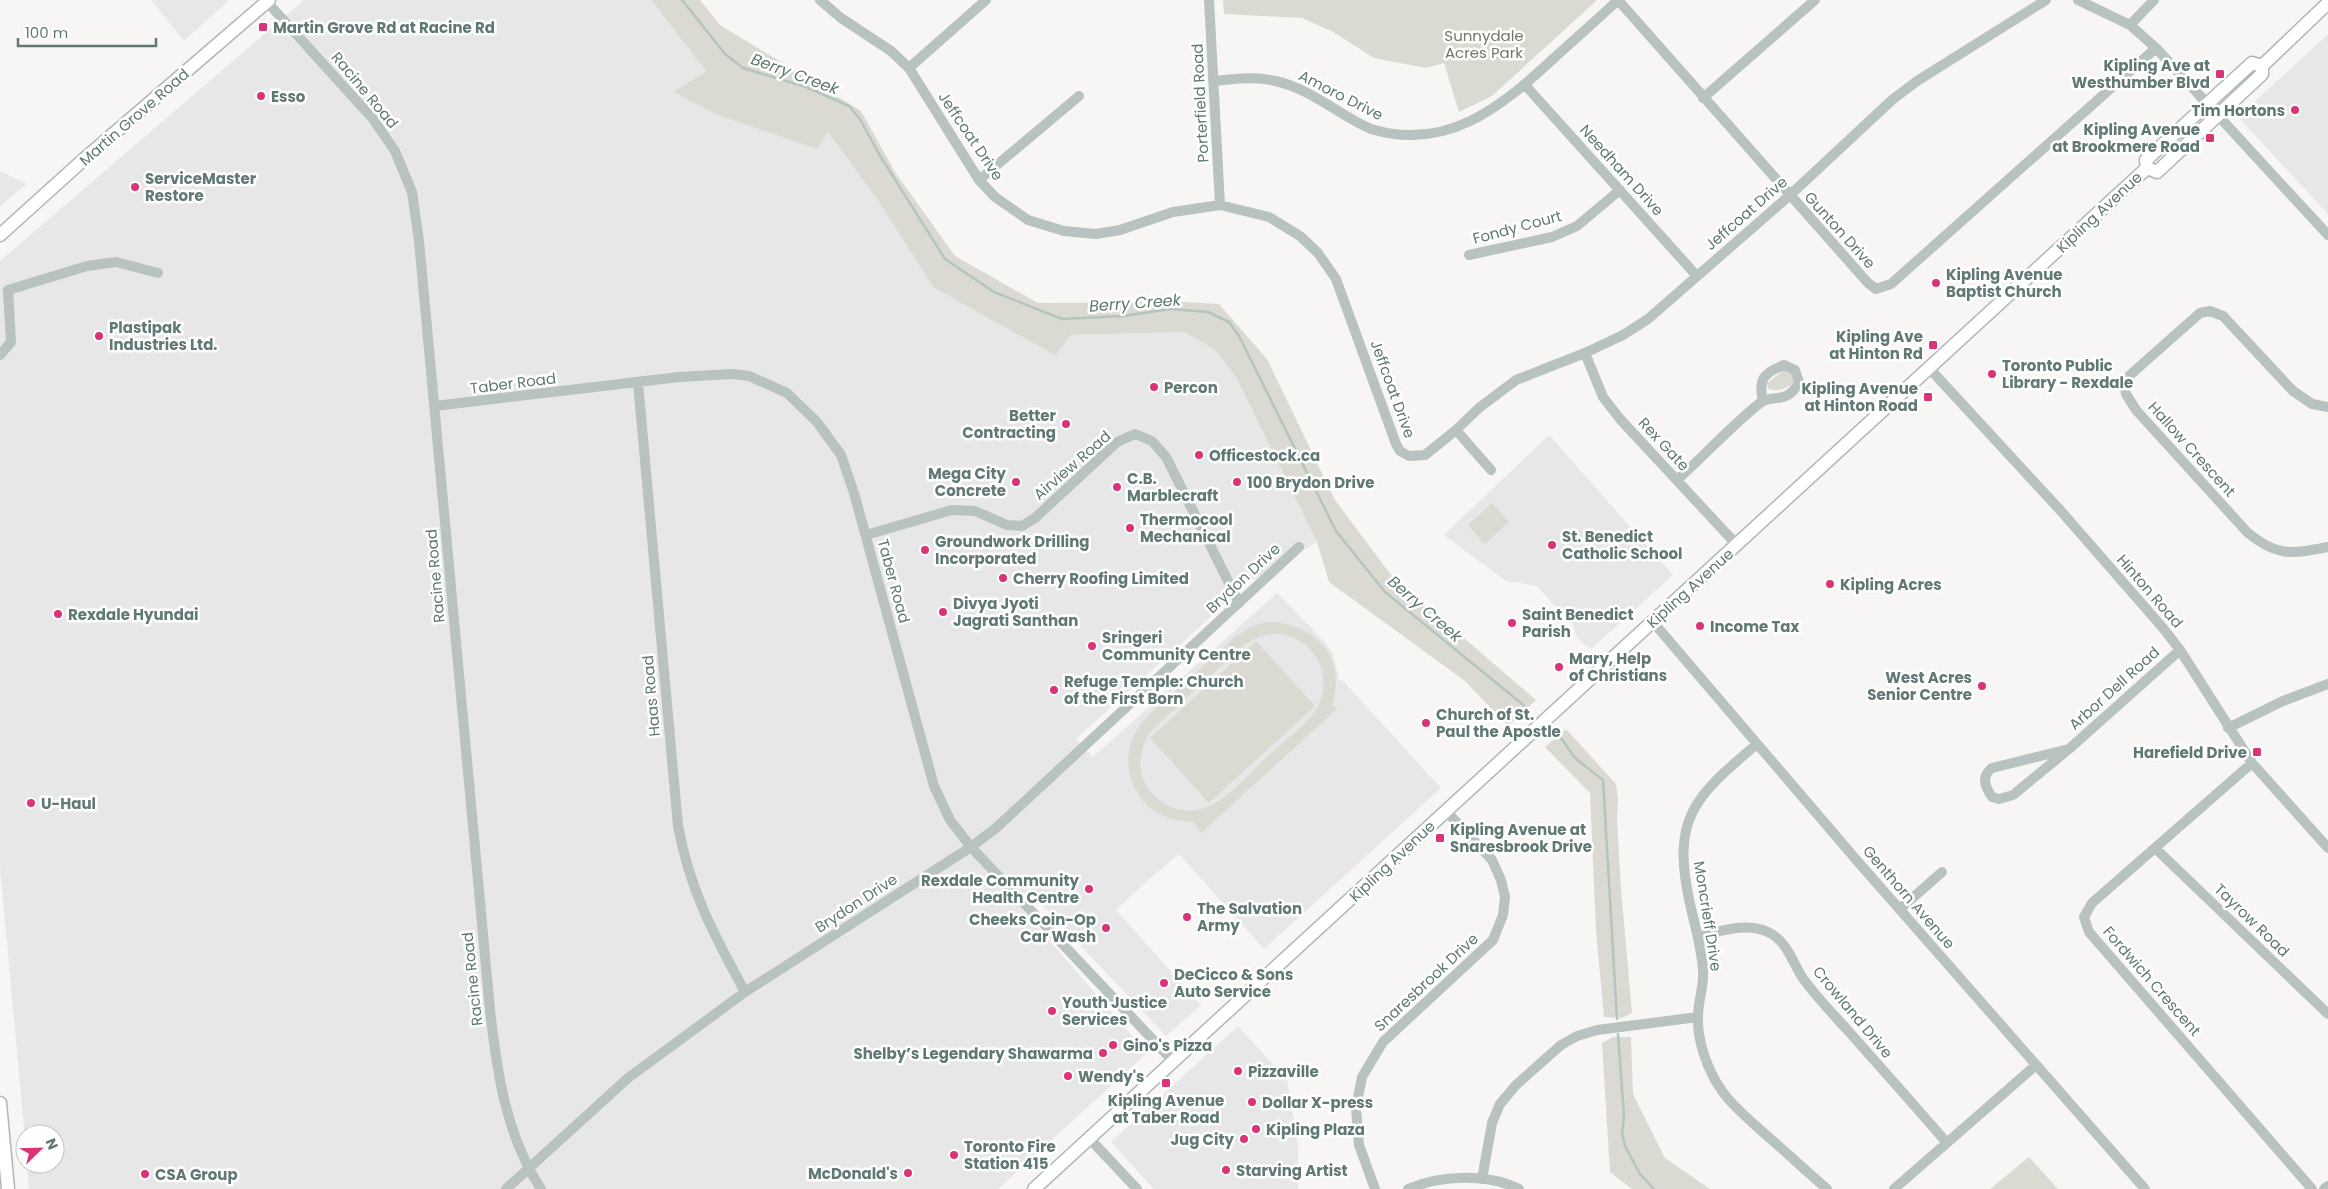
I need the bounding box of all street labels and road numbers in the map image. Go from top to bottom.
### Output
street label: Porterfield Road [1186,43,1214,163]
street label: Racine Road [327,47,403,133]
street label: Martin Grove Road [75,63,193,171]
street label: Amoro Drive [1295,65,1387,125]
street label: Jeffcoat Drive [933,87,1009,185]
street label: Needham Drive [1575,120,1669,220]
street label: Kipling Avenue [2052,167,2146,257]
street label: Jeffcoat Drive [1700,171,1792,255]
street label: Gunton Drive [1800,187,1880,273]
street label: Fondy Court [1470,205,1564,249]
street label: Jeffcoat Drive [1366,337,1420,441]
street label: Taber Road [469,367,557,399]
street label: Hallow Crescent [2144,397,2240,501]
street label: Rex Gate [1634,413,1694,475]
street label: Airview Road [1029,426,1115,504]
street label: Racine Road [420,528,450,624]
street label: Taber Road [873,537,915,625]
street label: Brydon Drive [1201,538,1285,618]
street label: Kipling Avenue [1642,543,1738,633]
street label: Hinton Road [2112,550,2188,632]
street label: Arbor Dell Road [2064,642,2164,734]
street label: Haas Road [637,654,665,738]
street label: Kipling Avenue [1345,816,1439,906]
street label: Genthorn Avenue [1858,841,1960,953]
street label: Moncrieff Drive [1689,859,1727,973]
street label: Brydon Drive [811,869,901,937]
street label: Tayrow Road [2210,879,2294,961]
street label: Fordwich Crescent [2098,922,2206,1040]
street label: Snaresbrook Drive [1369,928,1483,1036]
street label: Racine Road [457,931,487,1027]
street label: Crowland Drive [1808,961,1898,1063]

